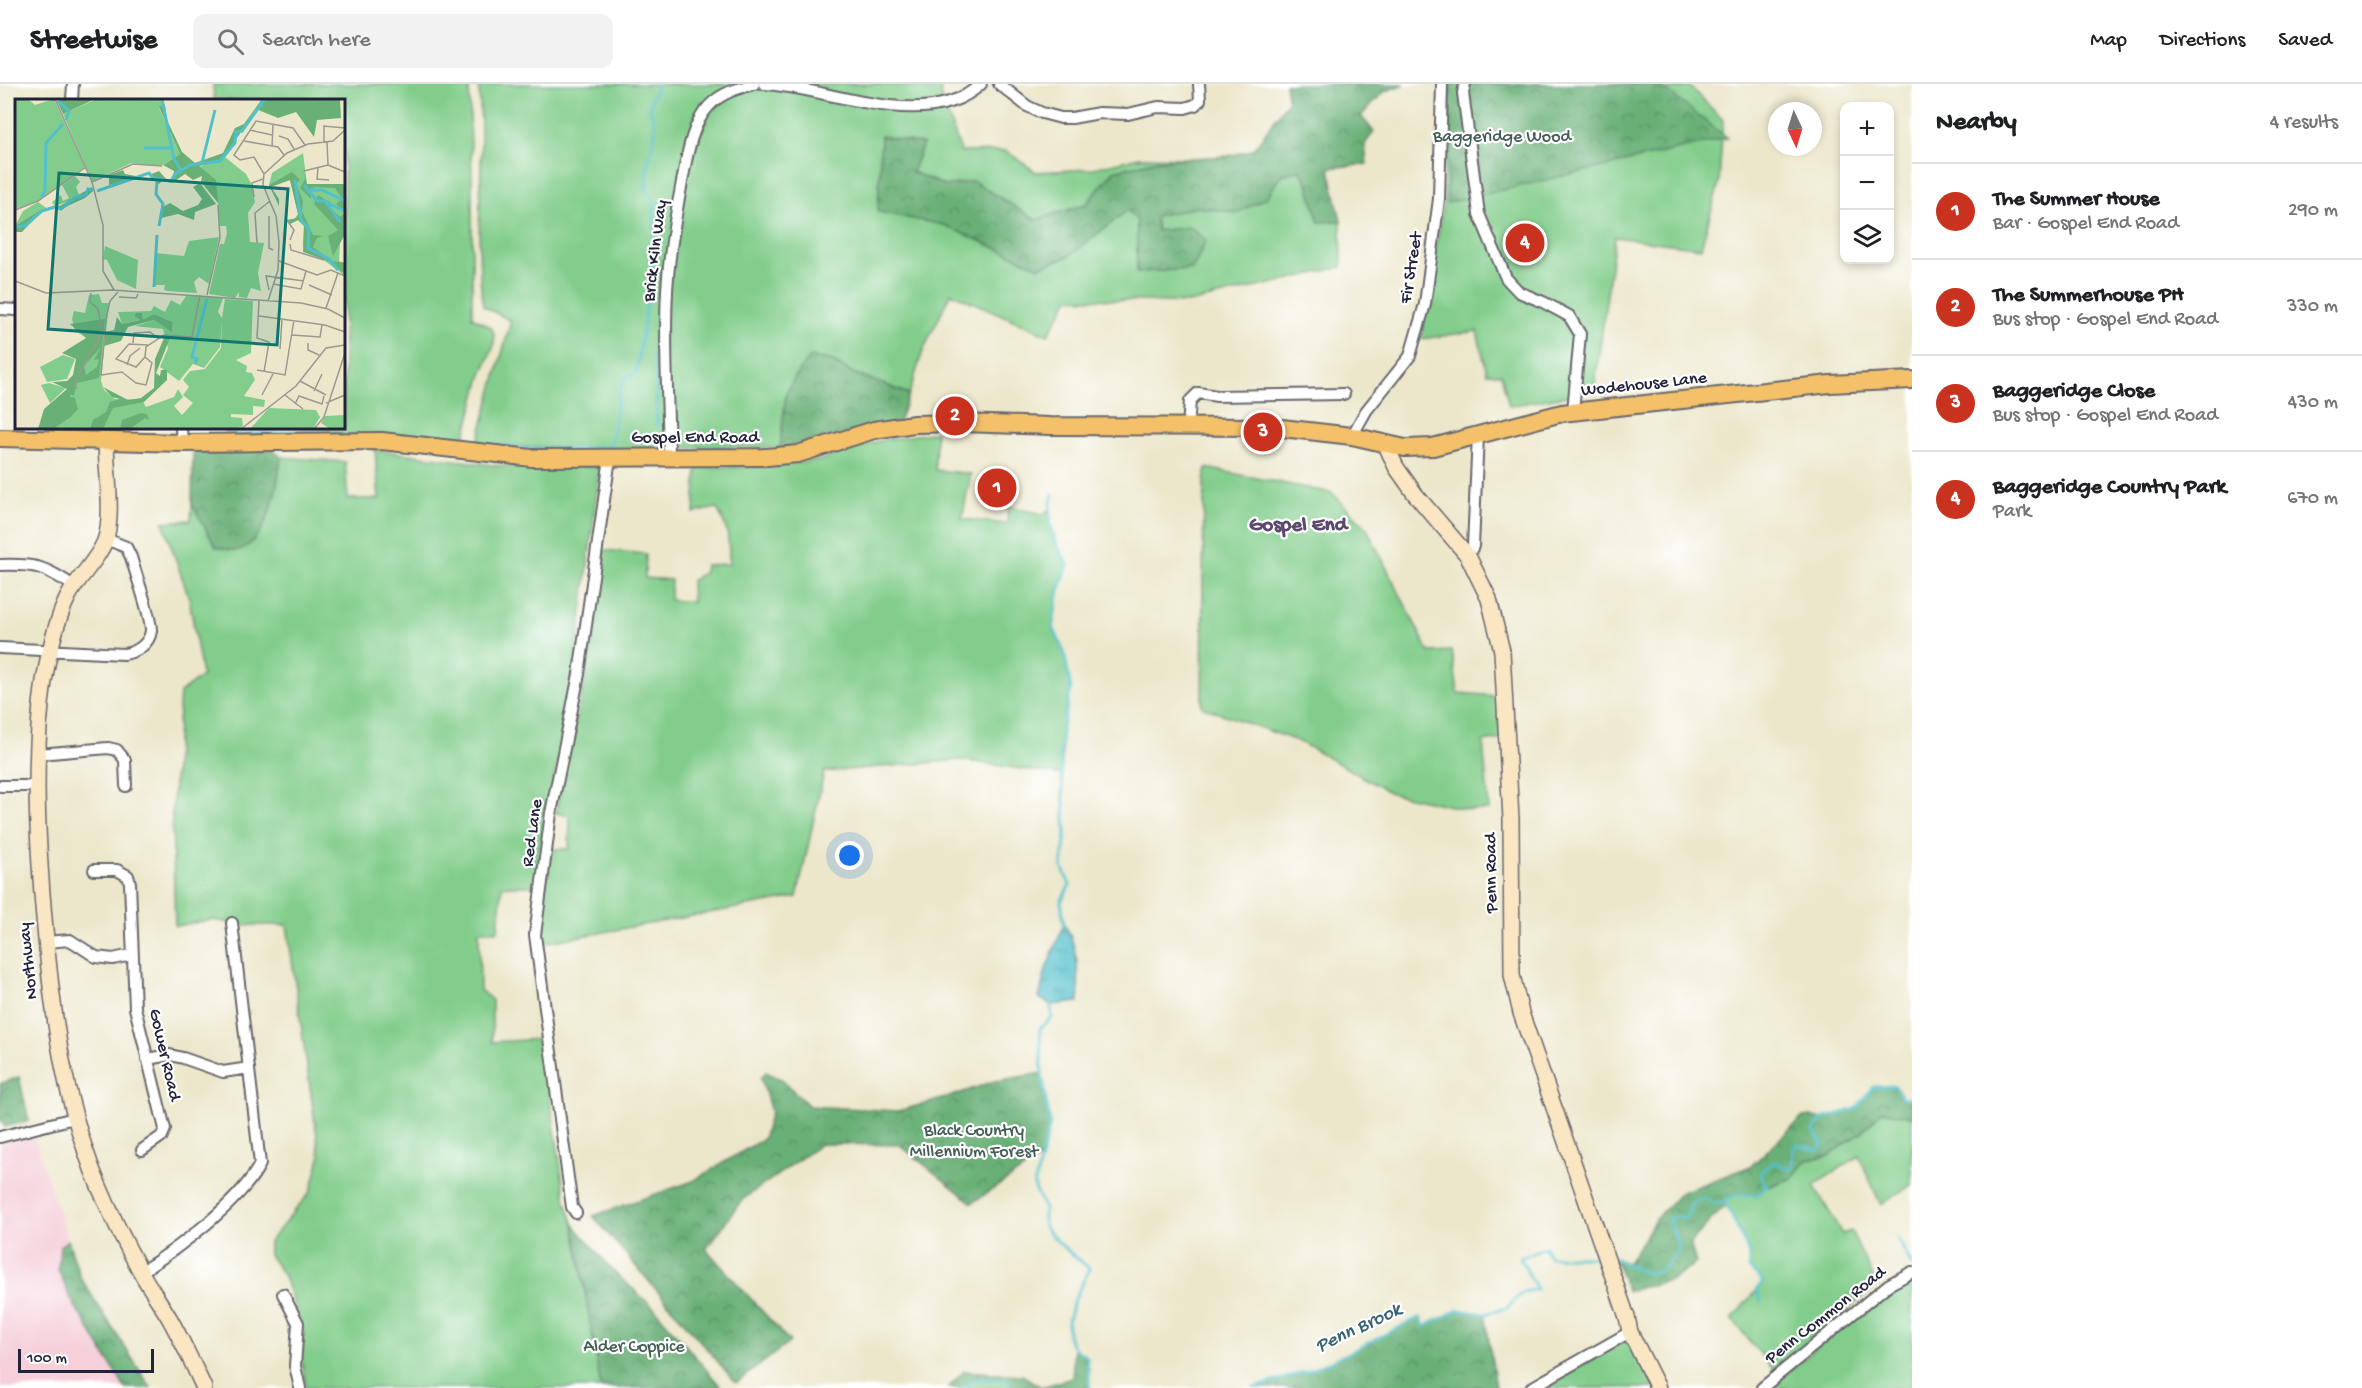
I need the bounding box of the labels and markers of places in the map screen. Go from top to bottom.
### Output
pin: 4 [1506,220,1544,266]
pin: 2 [936,394,974,438]
pin: 3 [1244,410,1282,454]
pin: 1 [978,466,1016,510]

